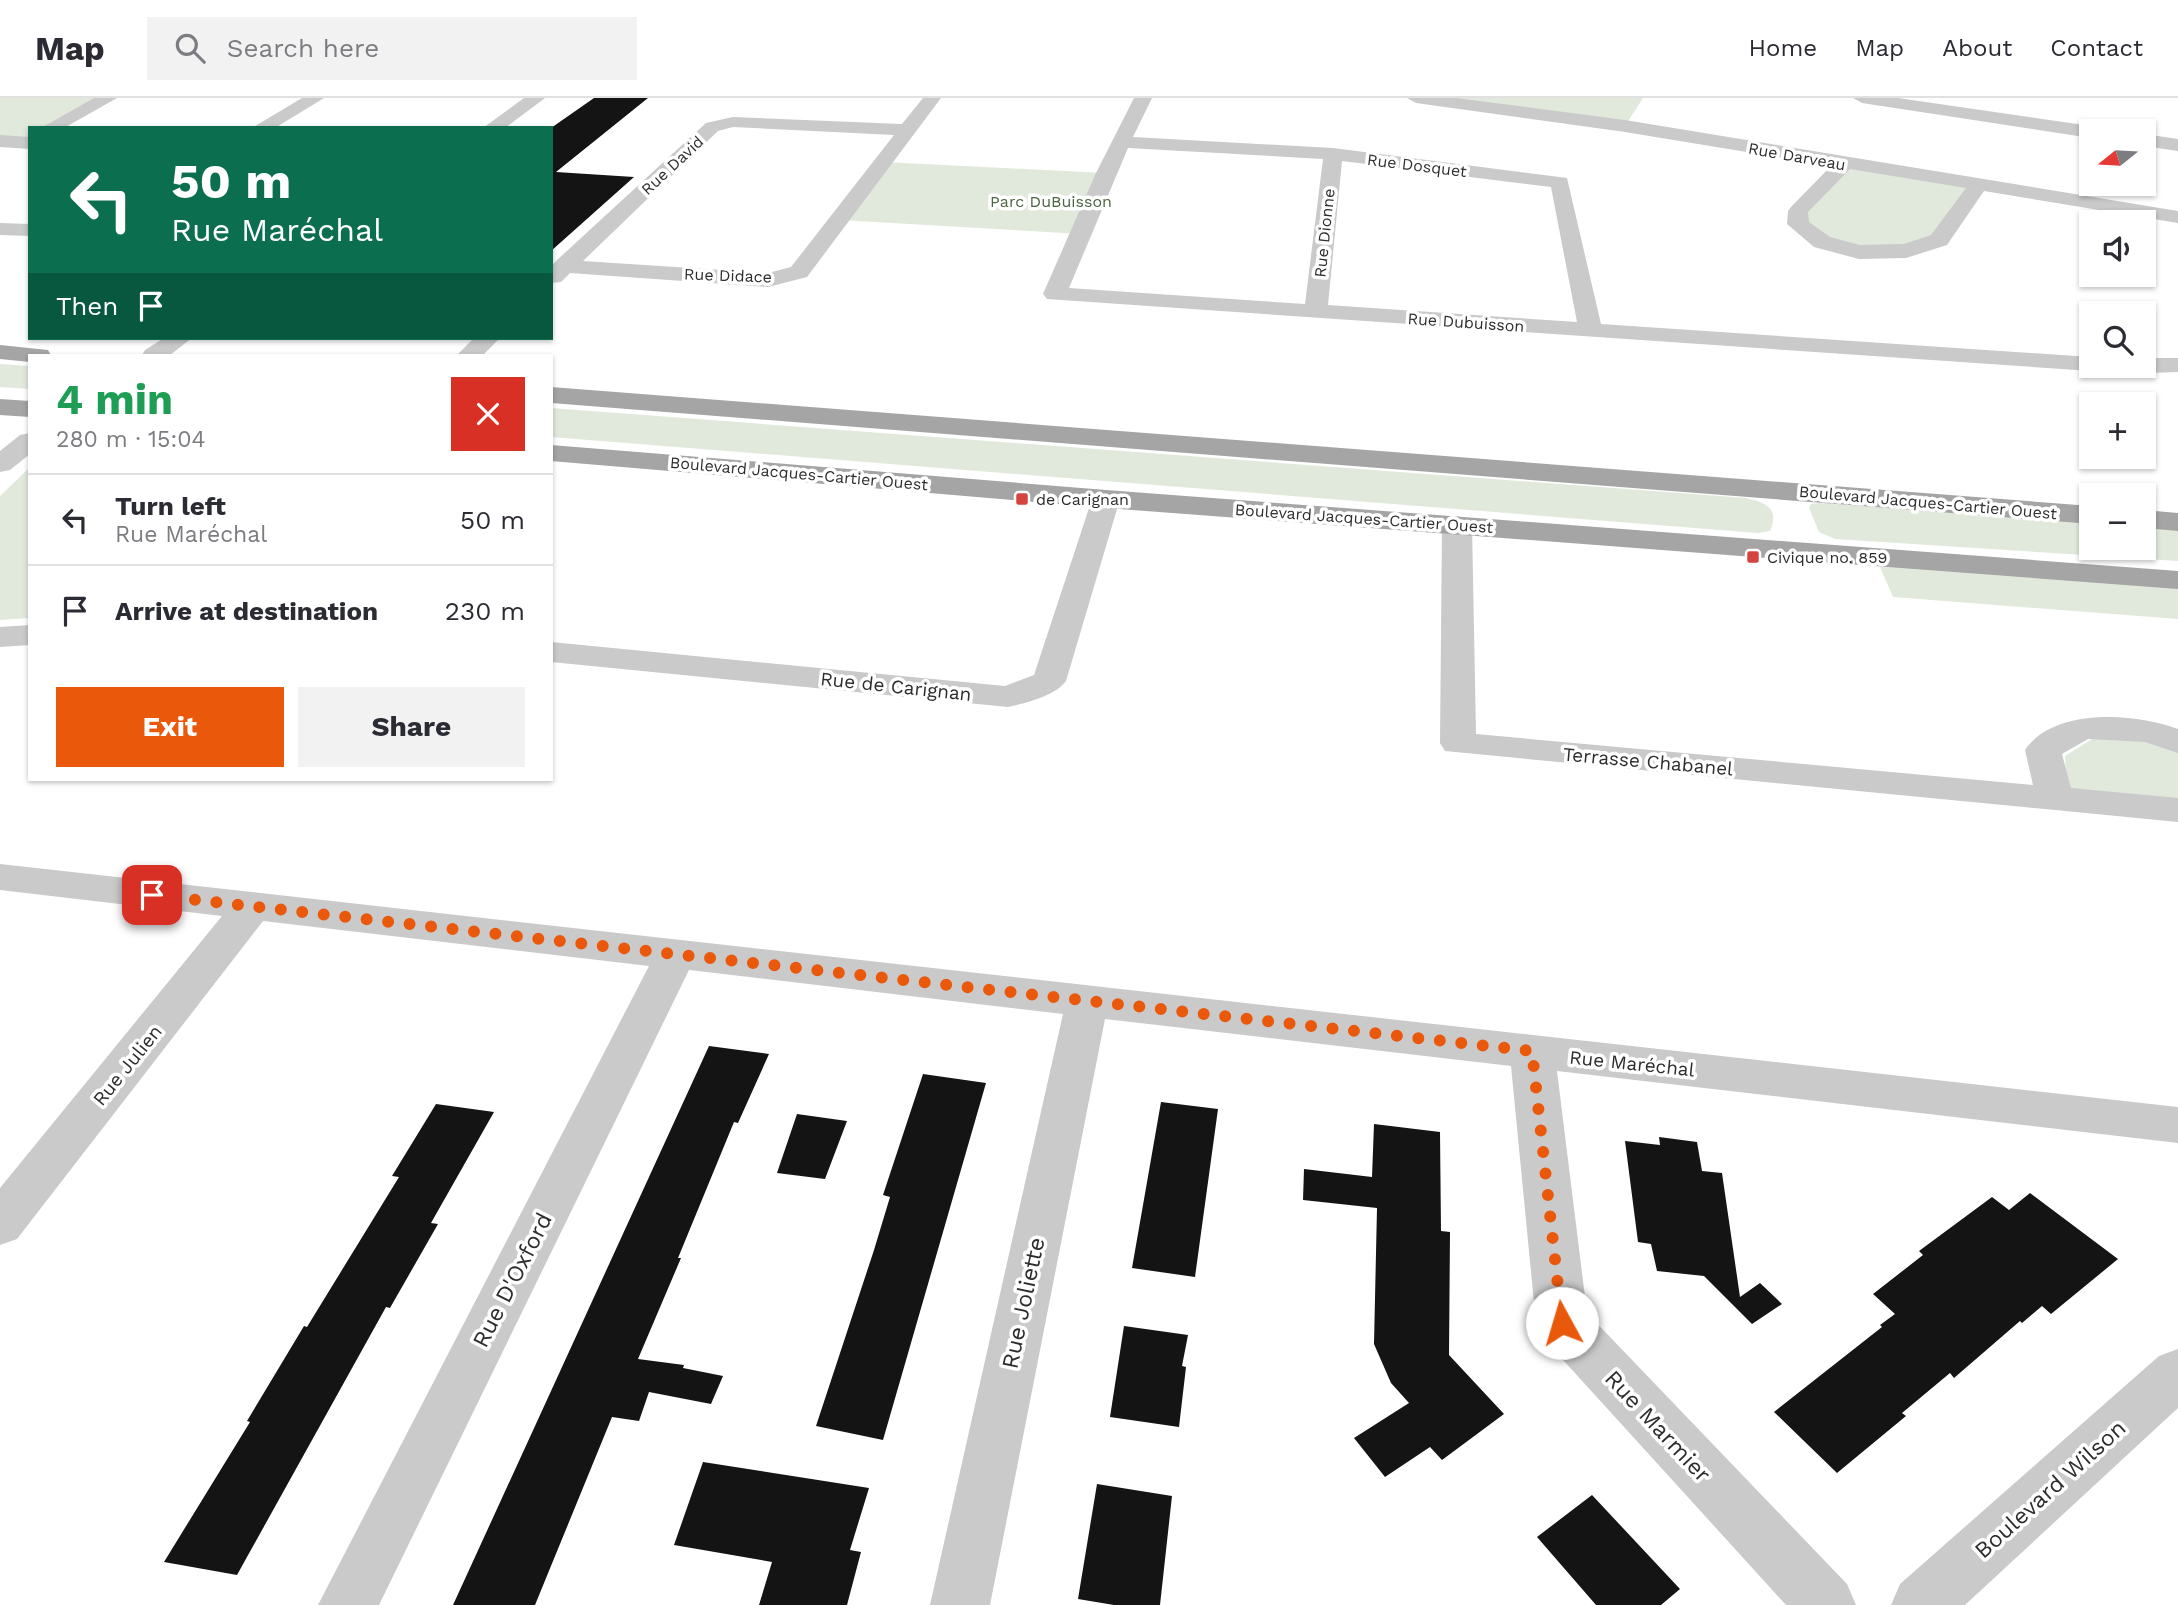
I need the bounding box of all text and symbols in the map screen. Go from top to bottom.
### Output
search box [147,17,637,80]
text: Map [35,29,105,68]
icon: search [171,29,209,67]
text: Search here [227,33,379,63]
text: Home [1749,34,1817,62]
text: Map [1855,34,1904,62]
text: About [1942,34,2012,62]
text: Contact [2050,34,2143,62]
north arrow [2079,119,2156,196]
map controls [2079,119,2156,560]
street label: Rue David [637,132,707,199]
street label: Rue Darveau [1747,139,1847,174]
street label: Rue Dosquet [1366,150,1468,181]
text: 50 m [171,152,291,210]
icon: left [56,154,147,245]
street label: Rue Dionne [1310,188,1339,278]
park label: Parc DuBuisson [990,192,1112,211]
button: sound [2079,210,2156,287]
text: Rue Maréchal [171,211,383,249]
street label: Rue Didace [684,264,772,287]
icon: arrive [132,287,170,325]
text: Then [56,291,118,321]
button: search [2079,301,2156,378]
street label: Rue Dubuisson [1407,309,1525,336]
text: 4 min [56,375,173,424]
button: close [451,377,525,451]
button: + [2079,392,2156,469]
text: 280 m · 15:04 [56,426,206,453]
street label: Boulevard Jacques-Cartier Ouest [669,453,929,494]
street label: Boulevard Jacques-Cartier Ouest [1798,482,2058,523]
button: − [2079,483,2156,560]
place label: de Carignan [1036,490,1129,509]
text: Turn left [115,491,226,521]
marker: de Carignan [1014,491,1030,507]
street label: Boulevard Jacques-Cartier Ouest [1234,500,1494,537]
icon: left [56,501,94,539]
text: 50 m [460,505,525,535]
text: Rue Maréchal [115,521,267,548]
place label: Civique no. 859 [1767,548,1887,567]
marker: Civique no. 859 [1745,549,1761,565]
icon: arrive [56,592,94,630]
text: Arrive at destination [115,596,378,626]
text: 230 m [445,596,525,626]
street label: Rue de Carignan [819,667,973,706]
button: Exit [56,687,284,767]
button: Share [298,687,525,767]
street label: Terrasse Chabanel [1562,743,1734,780]
pin [122,865,182,925]
icon: arrive [133,876,171,914]
street label: Rue Julien [88,1020,167,1110]
street label: Rue Maréchal [1568,1045,1696,1082]
street label: Rue D'Oxford [467,1208,558,1352]
street label: Rue Joliette [996,1235,1051,1371]
position arrow [1525,1286,1599,1360]
street label: Rue Marmier [1599,1365,1716,1488]
street label: Boulevard Wilson [1969,1414,2131,1564]

